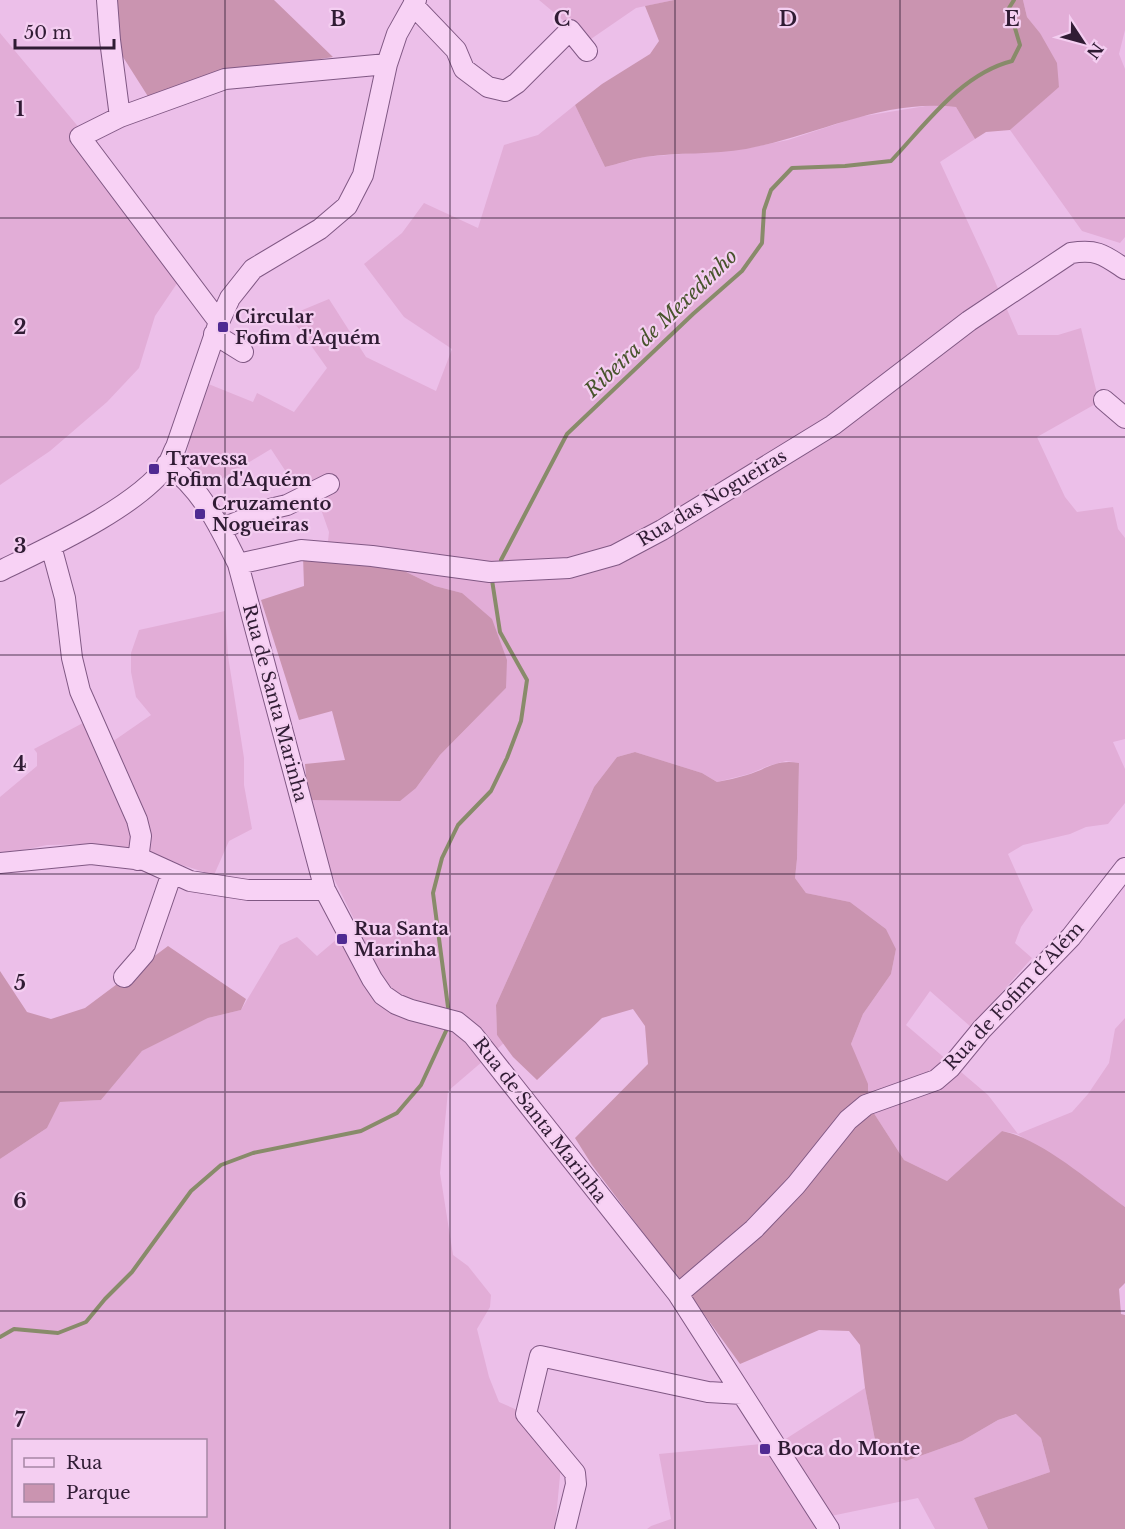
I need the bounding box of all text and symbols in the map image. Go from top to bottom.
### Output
text: B [330,7,346,31]
text: C [554,7,570,31]
text: D [779,7,797,31]
text: E [1004,7,1020,31]
scale bar [15,12,114,50]
north arrow [1053,12,1113,72]
text: 50 m [24,22,72,44]
text: N [1083,39,1108,63]
text: 1 [16,97,25,121]
water label: Ribeira de Mexedinho [579,244,742,403]
place label: Circular Fofim d'Aquém [235,306,380,349]
text: 2 [13,315,27,339]
marker: Circular Fofim d'Aquém [216,320,230,334]
street label: Rua das Nogueiras [633,445,791,551]
place label: Travessa Fofim d'Aquém [166,448,311,491]
marker: Travessa Fofim d'Aquém [147,462,161,476]
place label: Cruzamento Nogueiras [212,493,331,536]
marker: Cruzamento Nogueiras [193,507,207,521]
text: 3 [14,534,26,558]
street label: Rua de Santa Marinha [238,602,312,804]
text: 4 [13,752,27,776]
street label: Rua de Fofim d´Além [940,917,1088,1075]
place label: Rua Santa Marinha [354,918,450,961]
marker: Rua Santa Marinha [335,932,349,946]
text: 5 [14,971,26,995]
street label: Rua de Santa Marinha [469,1033,611,1207]
text: 6 [13,1189,27,1213]
text: 7 [15,1408,26,1432]
place label: Boca do Monte [777,1438,920,1460]
legend [12,1439,207,1517]
marker: Boca do Monte [758,1442,772,1456]
text: Rua [66,1452,102,1474]
text: Parque [66,1482,131,1504]

